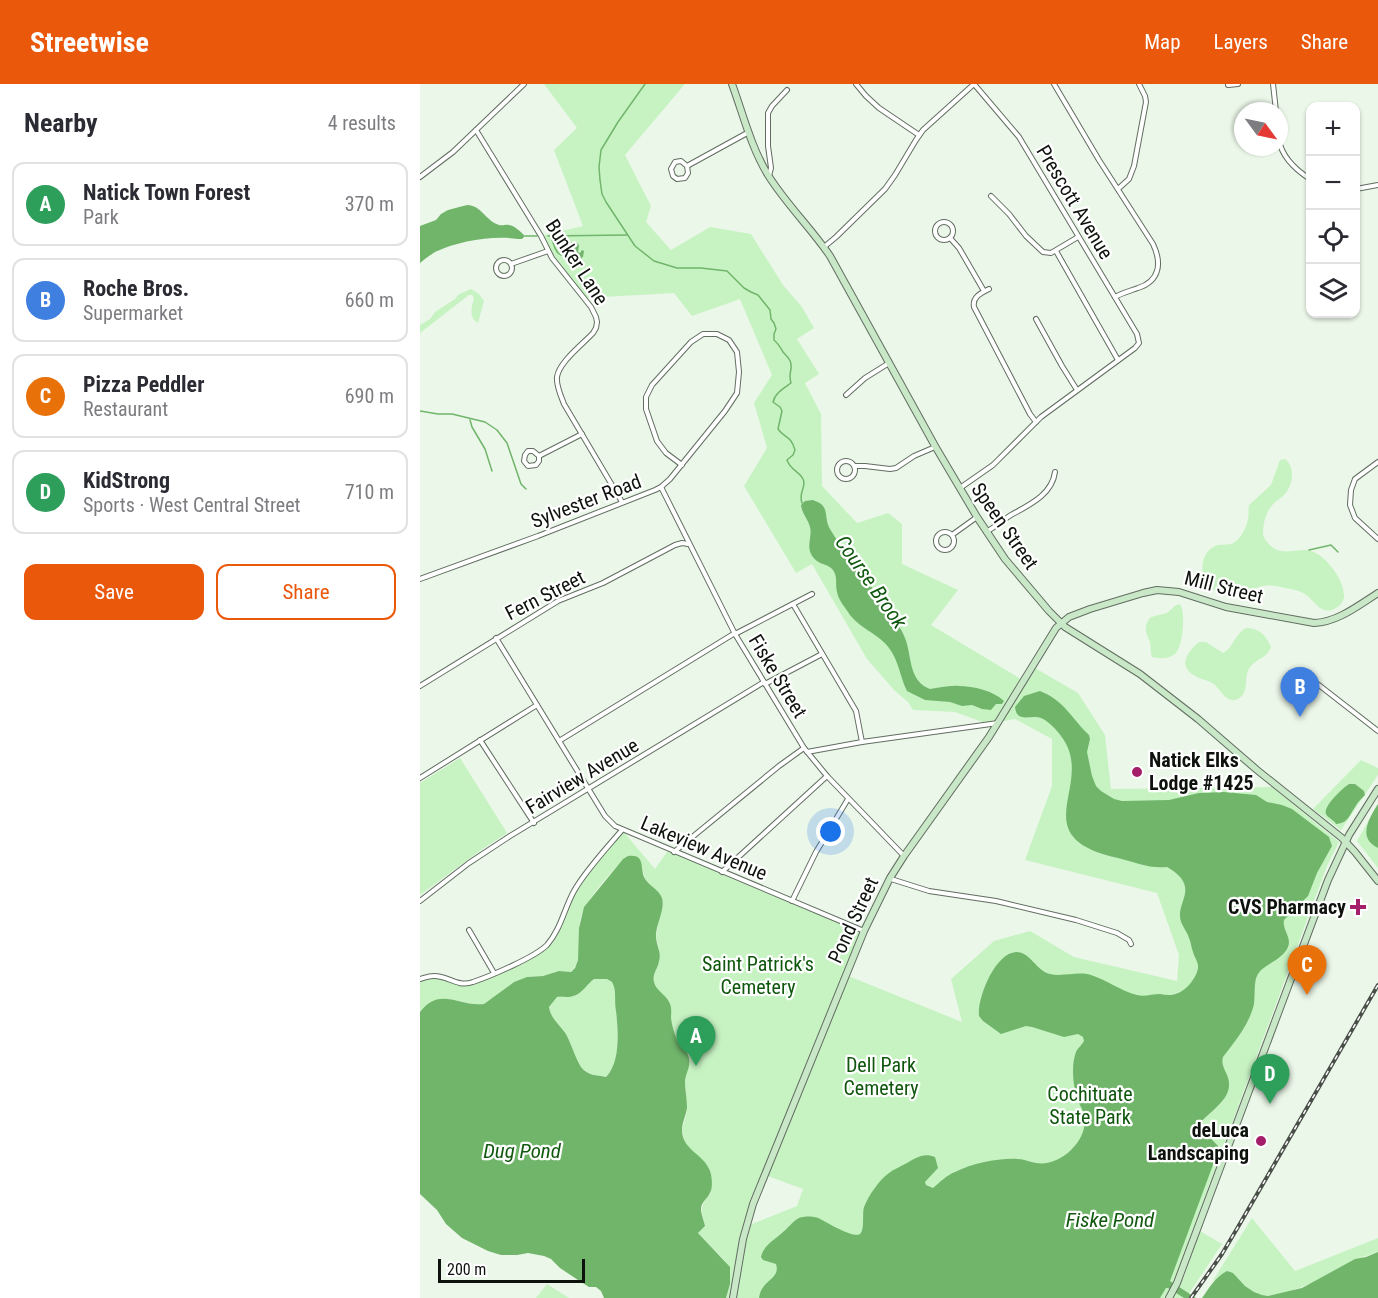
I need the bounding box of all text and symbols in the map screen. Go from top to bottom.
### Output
text: Streetwise [30,26,149,59]
text: Map [1144,30,1181,54]
text: Layers [1214,30,1268,54]
text: Share [1301,30,1348,54]
north arrow [1234,102,1288,156]
map controls [1306,102,1360,318]
button: + [1306,102,1360,156]
text: Nearby [24,108,98,138]
text: 4 results [328,111,396,135]
street label: Prescott Avenue [1032,141,1118,263]
button: − [1306,156,1360,210]
text: Natick Town Forest [83,180,250,205]
text: A [40,192,51,216]
text: 370 m [345,192,394,216]
text: Park [83,205,119,229]
button: locate [1306,210,1360,264]
street label: Bunker Lane [540,215,614,309]
button: layers [1306,264,1360,318]
text: Roche Bros. [83,276,189,301]
text: B [40,288,51,312]
text: 660 m [345,288,394,312]
text: Supermarket [83,301,183,325]
text: Pizza Peddler [83,372,204,397]
text: C [40,384,51,408]
text: 690 m [345,384,394,408]
text: Restaurant [83,397,168,421]
text: KidStrong [83,468,170,493]
street label: Sylvester Road [527,469,645,533]
street label: Speen Street [966,478,1044,574]
text: D [40,480,51,504]
text: 710 m [345,480,394,504]
text: Sports · West Central Street [83,493,301,517]
water label: Course Brook [830,531,912,634]
button: Save [24,564,204,620]
button: Share [216,564,396,620]
street label: Fern Street [501,565,589,625]
street label: Mill Street [1182,566,1266,608]
street label: Fiske Street [744,630,812,722]
pin: B [1280,668,1320,717]
street label: Fairview Avenue [521,733,643,819]
place label: Natick Elks Lodge #1425 [1149,748,1254,795]
marker: Natick Elks Lodge #1425 [1130,765,1144,779]
street label: Lakeview Avenue [637,811,771,885]
your location [816,817,845,846]
street label: Pond Street [823,873,883,967]
place label: CVS Pharmacy [1228,895,1346,919]
marker: CVS Pharmacy [1351,900,1365,914]
pin: C [1288,946,1326,995]
park label: Saint Patrick's Cemetery [702,952,814,999]
pin: A [676,1016,716,1066]
park label: Dell Park Cemetery [843,1053,919,1100]
pin: D [1250,1054,1290,1104]
park label: Cochituate State Park [1047,1082,1133,1129]
place label: deLuca Landscaping [1148,1118,1249,1165]
marker: deLuca Landscaping [1254,1134,1268,1148]
water label: Dug Pond [483,1139,562,1163]
water label: Fiske Pond [1066,1208,1155,1232]
scale bar [438,1256,585,1284]
text: 200 m [447,1260,486,1279]

